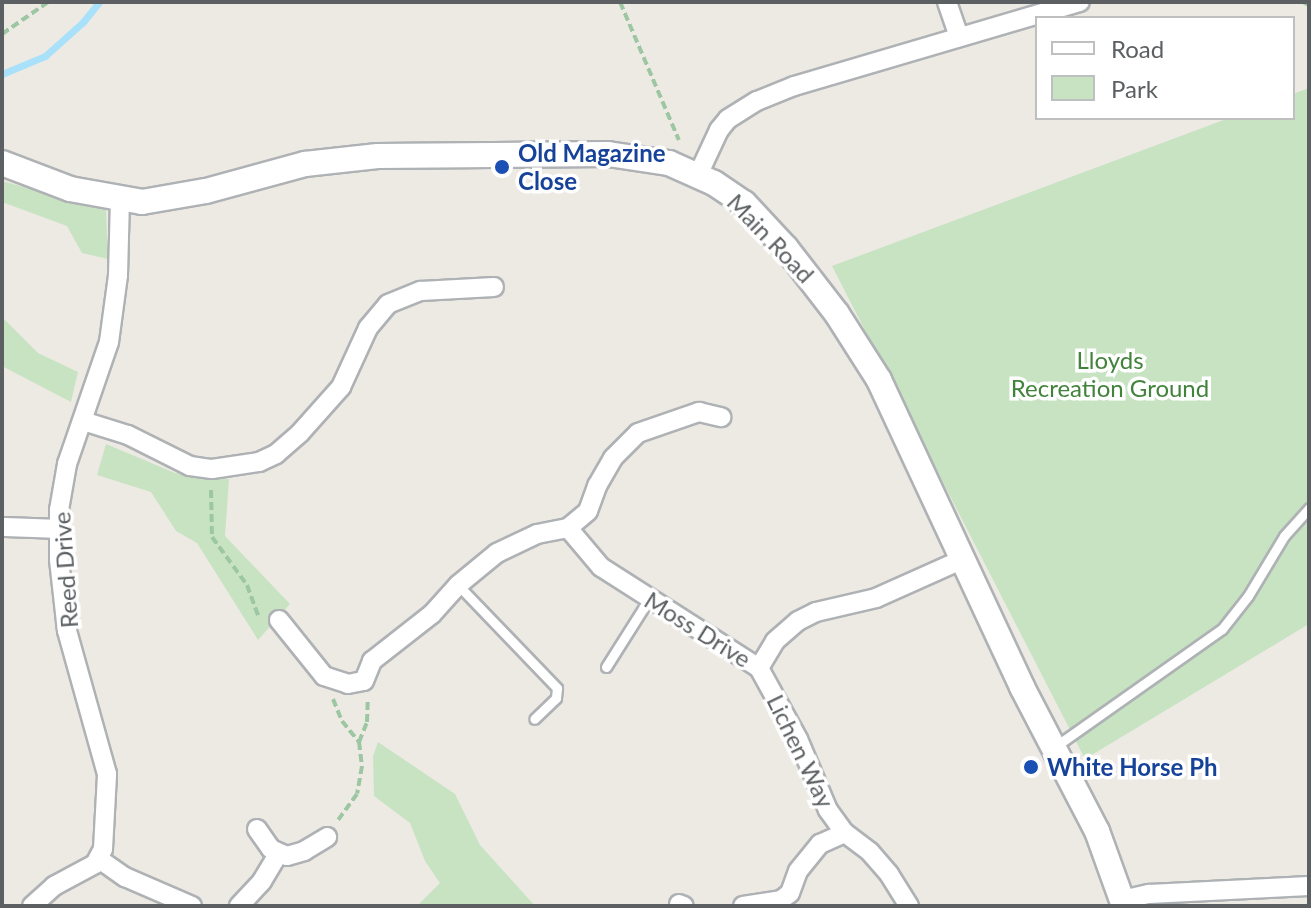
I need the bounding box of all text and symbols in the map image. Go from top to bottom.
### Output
legend [1035,16,1295,120]
text: Road [1111,34,1164,63]
text: Park [1111,74,1158,103]
place label: Old Magazine Close [518,139,665,195]
marker: Old Magazine Close [493,158,511,176]
street label: Main Road [722,188,820,288]
park label: Lloyds Recreation Ground [1011,346,1209,402]
street label: Reed Drive [47,511,83,629]
street label: Moss Drive [640,585,756,673]
street label: Lichen Way [761,690,841,812]
place label: White Horse Ph [1047,753,1218,781]
marker: White Horse Ph [1022,758,1040,776]

